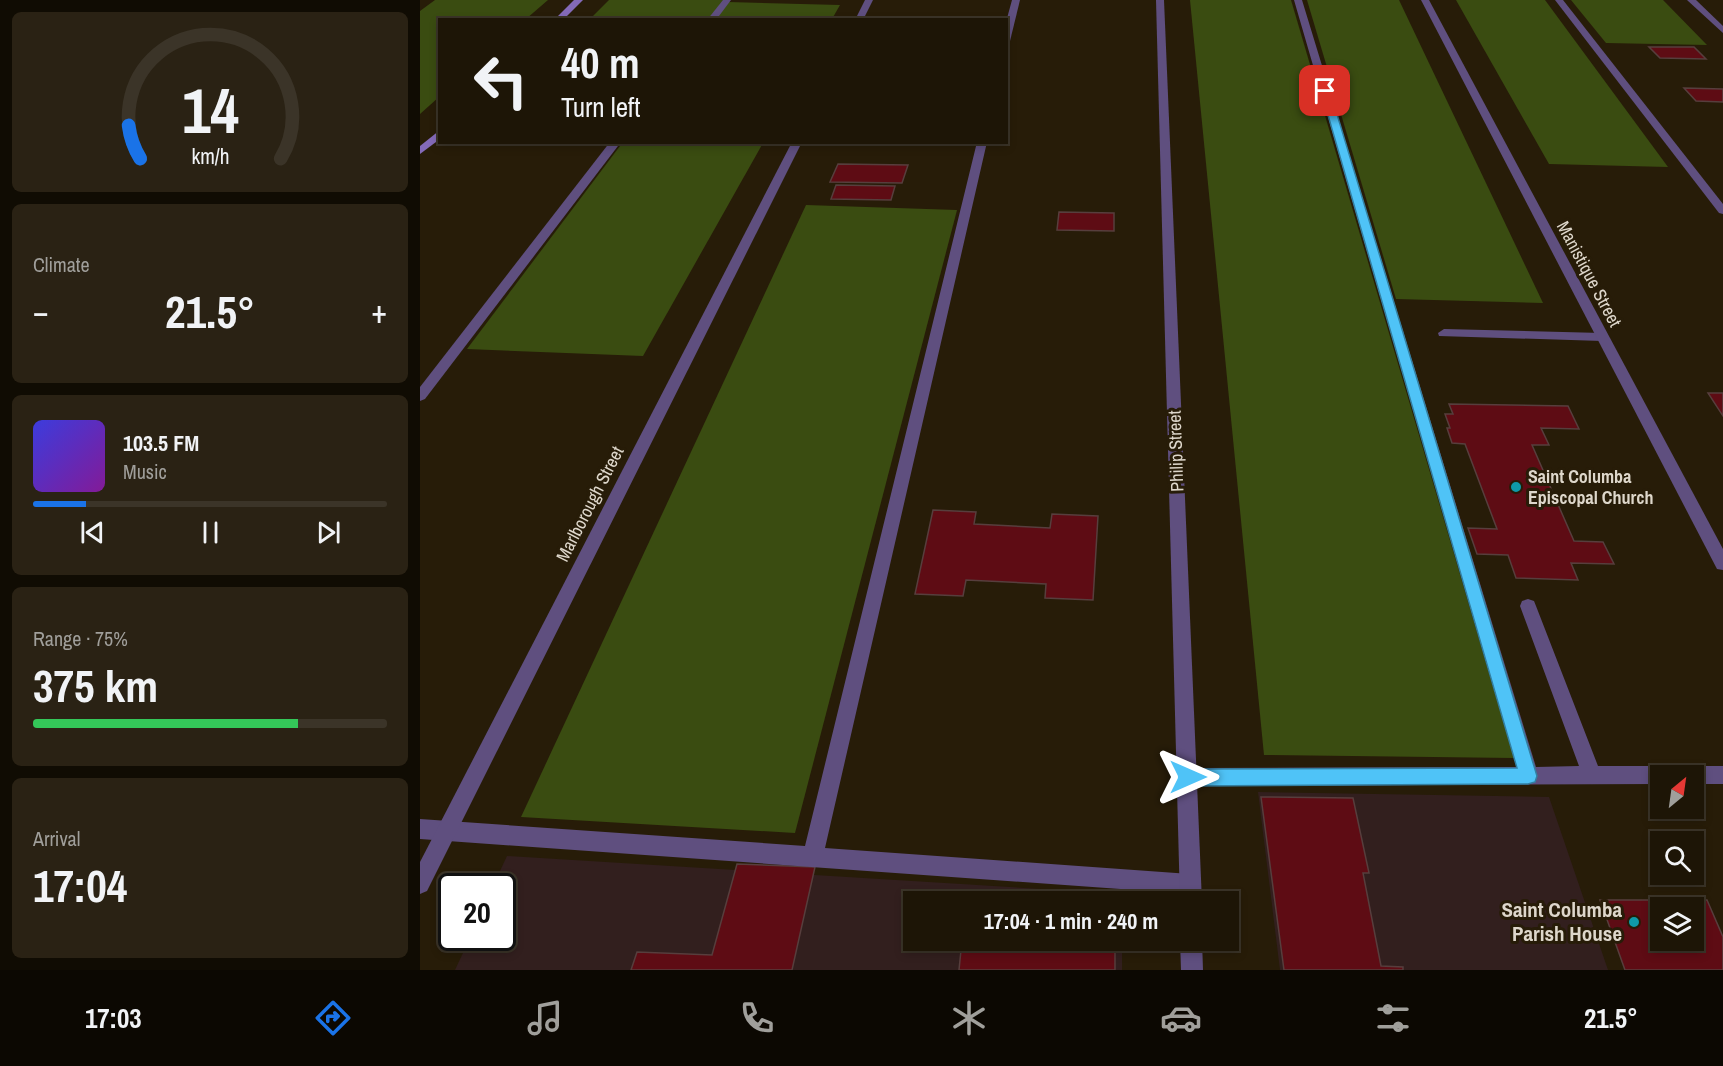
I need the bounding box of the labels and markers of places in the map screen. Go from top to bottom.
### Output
pin [1299,65,1350,116]
place label: Saint Columba Episcopal Church [1528,464,1654,510]
marker: Saint Columba Episcopal Church [1509,480,1523,494]
place label: Saint Columba Parish House [1501,895,1622,948]
marker: Saint Columba Parish House [1627,915,1641,929]

